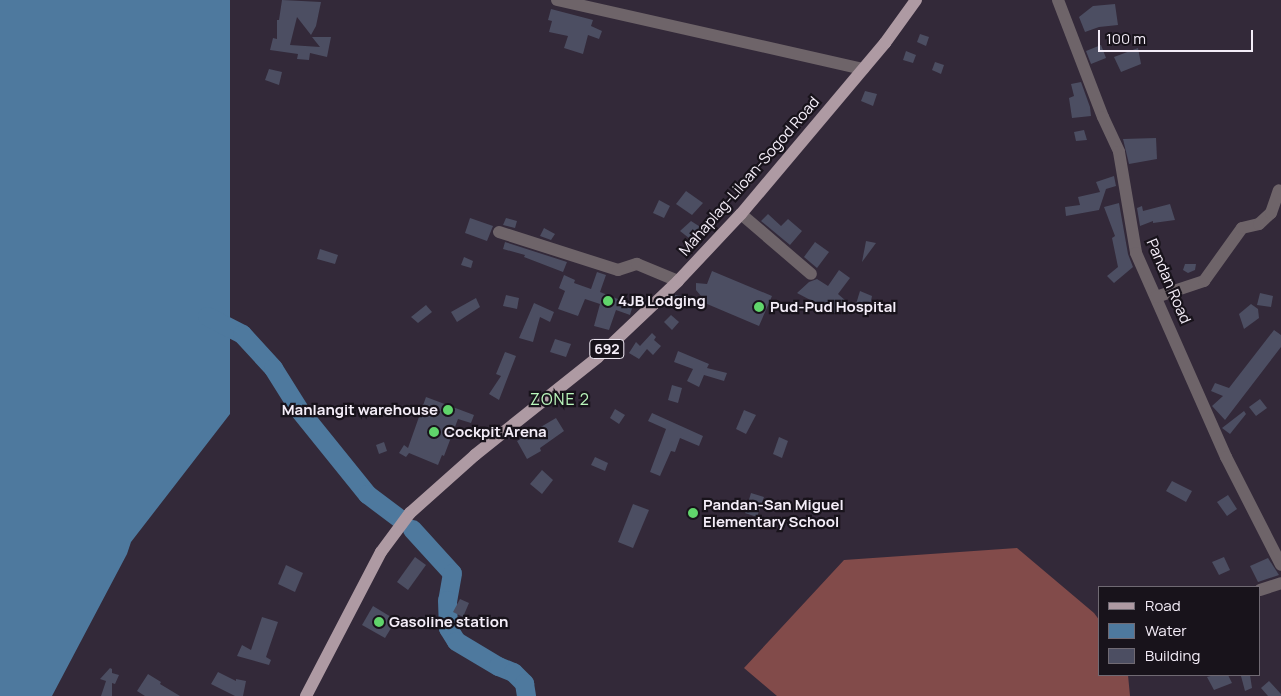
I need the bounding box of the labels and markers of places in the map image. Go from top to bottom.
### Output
place label: 4JB Lodging [618,292,706,310]
marker: 4JB Lodging [602,295,614,307]
place label: Pud-Pud Hospital [770,298,897,316]
marker: Pud-Pud Hospital [752,300,766,314]
place label: Manlangit warehouse [282,401,438,419]
marker: Manlangit warehouse [442,404,454,416]
place label: Cockpit Arena [444,423,547,441]
marker: Cockpit Arena [428,426,440,438]
place label: Pandan-San Miguel Elementary School [703,495,844,530]
marker: Pandan-San Miguel Elementary School [687,507,699,519]
place label: Gasoline station [389,613,508,631]
marker: Gasoline station [373,616,385,628]

